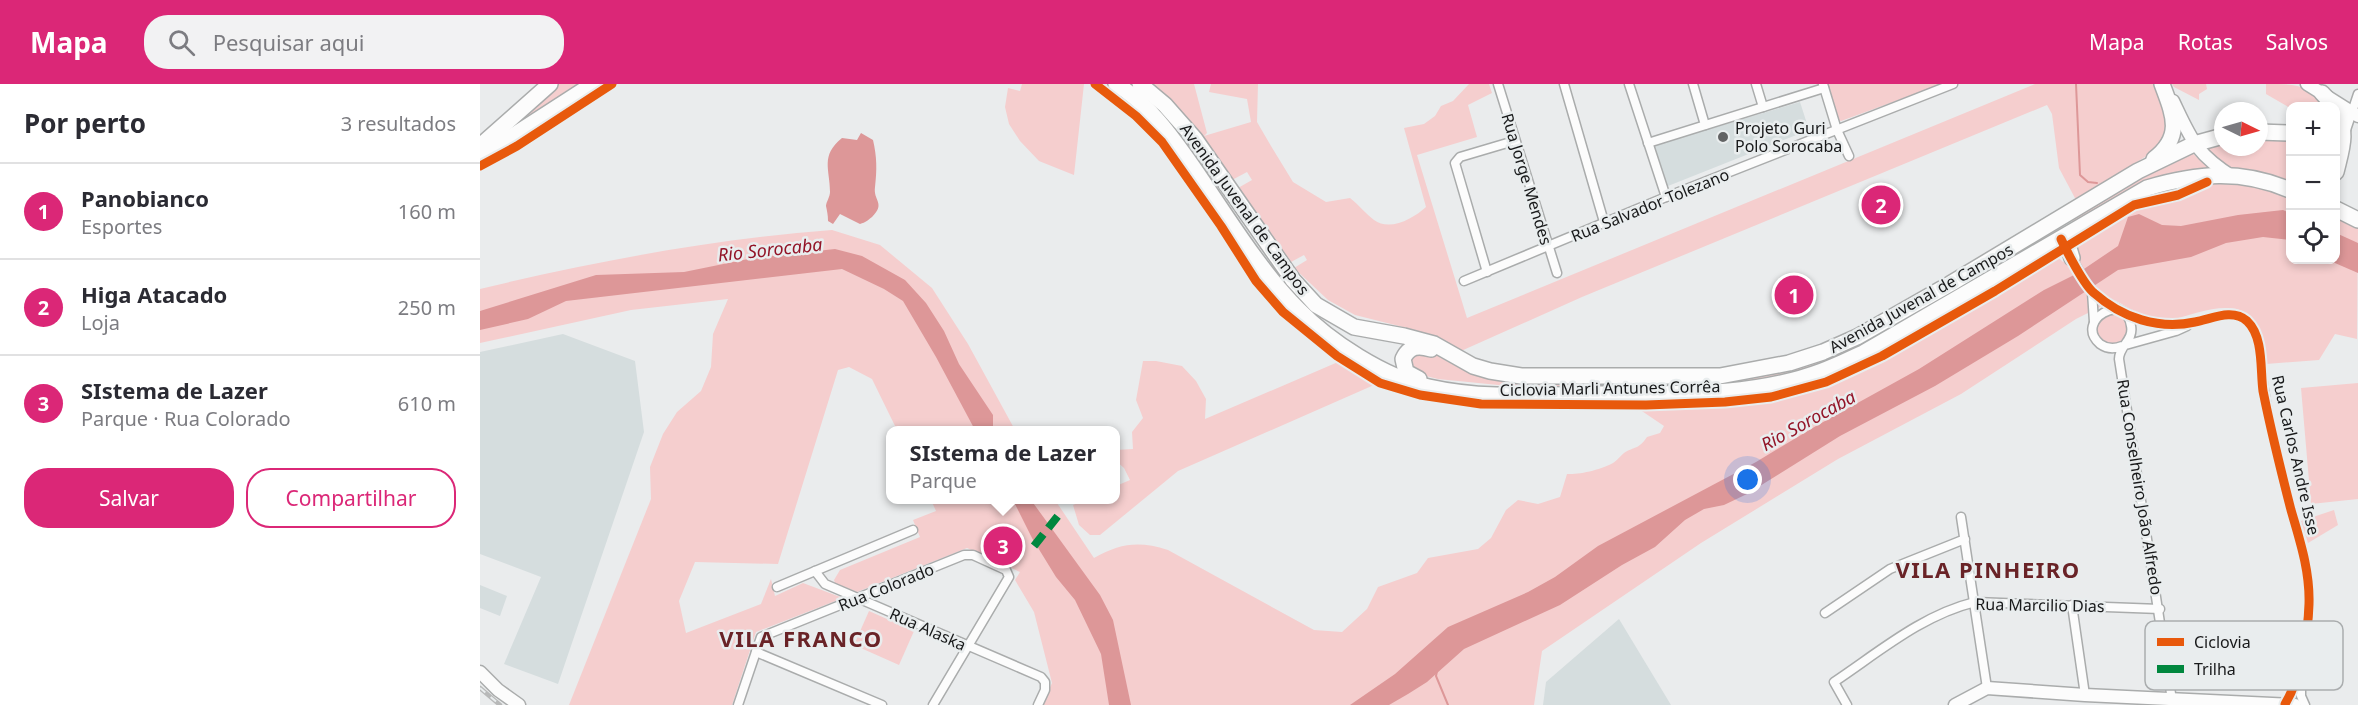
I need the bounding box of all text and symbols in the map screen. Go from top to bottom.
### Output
search box [144,15,564,69]
text: Mapa [30,23,108,61]
icon: search [165,26,198,59]
text: Pesquisar aqui [213,27,365,57]
text: Mapa [2089,28,2145,56]
text: Rotas [2178,28,2233,56]
text: Salvos [2266,28,2328,56]
north arrow [2214,102,2268,156]
map controls [2286,102,2340,264]
button: + [2286,102,2340,156]
text: Por perto [24,105,146,141]
text: 3 resultados [341,110,456,137]
street label: Rua Jorge Mendes [1497,111,1557,247]
place label: Projeto Guri Polo Sorocaba [1735,117,1842,157]
street label: Avenida Juvenal de Campos [1175,119,1315,299]
marker: Projeto Guri Polo Sorocaba [1716,130,1730,144]
button: − [2286,156,2340,210]
street label: Rua Salvador Tolezano [1568,163,1732,247]
pin: 2 [1862,182,1900,228]
text: Panobianco [81,183,209,213]
text: 1 [38,198,49,225]
text: 160 m [398,198,456,225]
button: locate [2286,210,2340,264]
text: Esportes [81,213,162,240]
water label: Rio Sorocaba [717,232,823,266]
street label: Avenida Juvenal de Campos [1825,238,2017,358]
pin: 1 [1774,272,1814,318]
text: Higa Atacado [81,279,227,309]
text: 2 [38,294,49,321]
text: 250 m [398,294,456,321]
text: Loja [81,309,120,336]
street label: Rua Carlos Andre Isse [2267,373,2325,537]
text: SIstema de Lazer [81,375,268,405]
street label: Ciclovia Marli Antunes Corrêa [1500,375,1720,401]
street label: Rua Conselheiro João Alfredo [2112,378,2168,596]
water label: Rio Sorocaba [1756,384,1860,456]
text: 3 [38,390,49,417]
text: 610 m [398,390,456,417]
text: Parque · Rua Colorado [81,405,291,432]
popup [886,426,1120,504]
text: SIstema de Lazer [910,437,1096,467]
your location [1733,465,1762,494]
text: Parque [910,467,977,494]
button: Salvar [24,468,234,528]
button: Compartilhar [246,468,456,528]
pin: 3 [984,524,1022,568]
district label: VILA PINHEIRO [1895,554,2081,584]
street label: Rua Colorado [835,558,937,616]
street label: Rua Marcilio Dias [1975,593,2105,617]
street label: Rua Alaska [886,602,970,656]
legend [2145,621,2343,690]
district label: VILA FRANCO [719,623,883,653]
text: Ciclovia [2194,631,2251,653]
text: Trilha [2194,658,2236,680]

